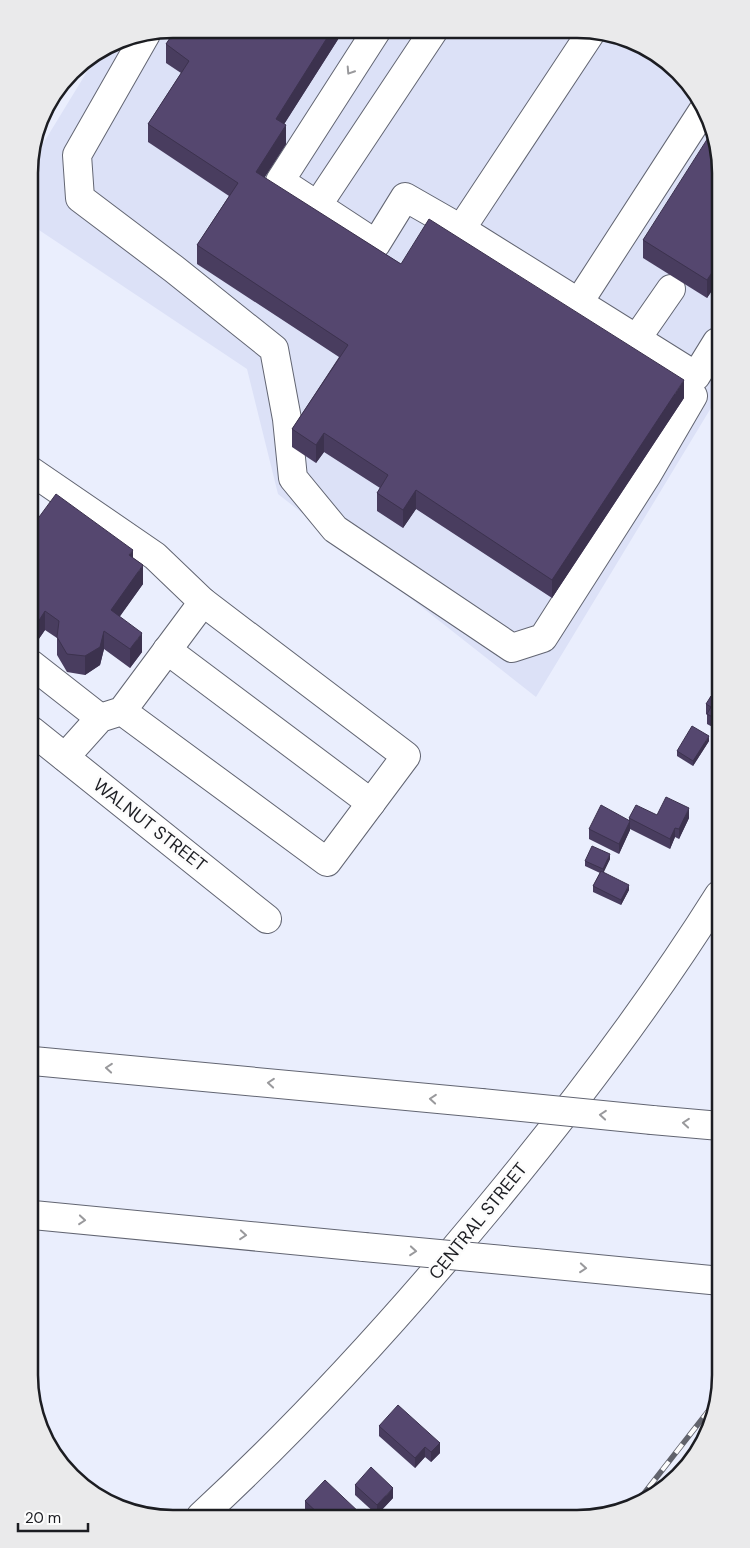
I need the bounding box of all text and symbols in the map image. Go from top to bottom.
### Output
one-way arrow [347,66,357,75]
street label: WALNUT STREET [88,773,212,877]
one-way arrow [105,1063,113,1074]
one-way arrow [267,1078,275,1089]
one-way arrow [429,1094,437,1105]
one-way arrow [599,1110,607,1121]
one-way arrow [682,1118,690,1129]
street label: CENTRAL STREET [423,1158,533,1284]
one-way arrow [78,1214,86,1225]
one-way arrow [240,1229,248,1240]
one-way arrow [409,1245,417,1256]
one-way arrow [580,1262,588,1273]
scale bar [18,1500,88,1532]
text: 20 m [25,1508,61,1528]

